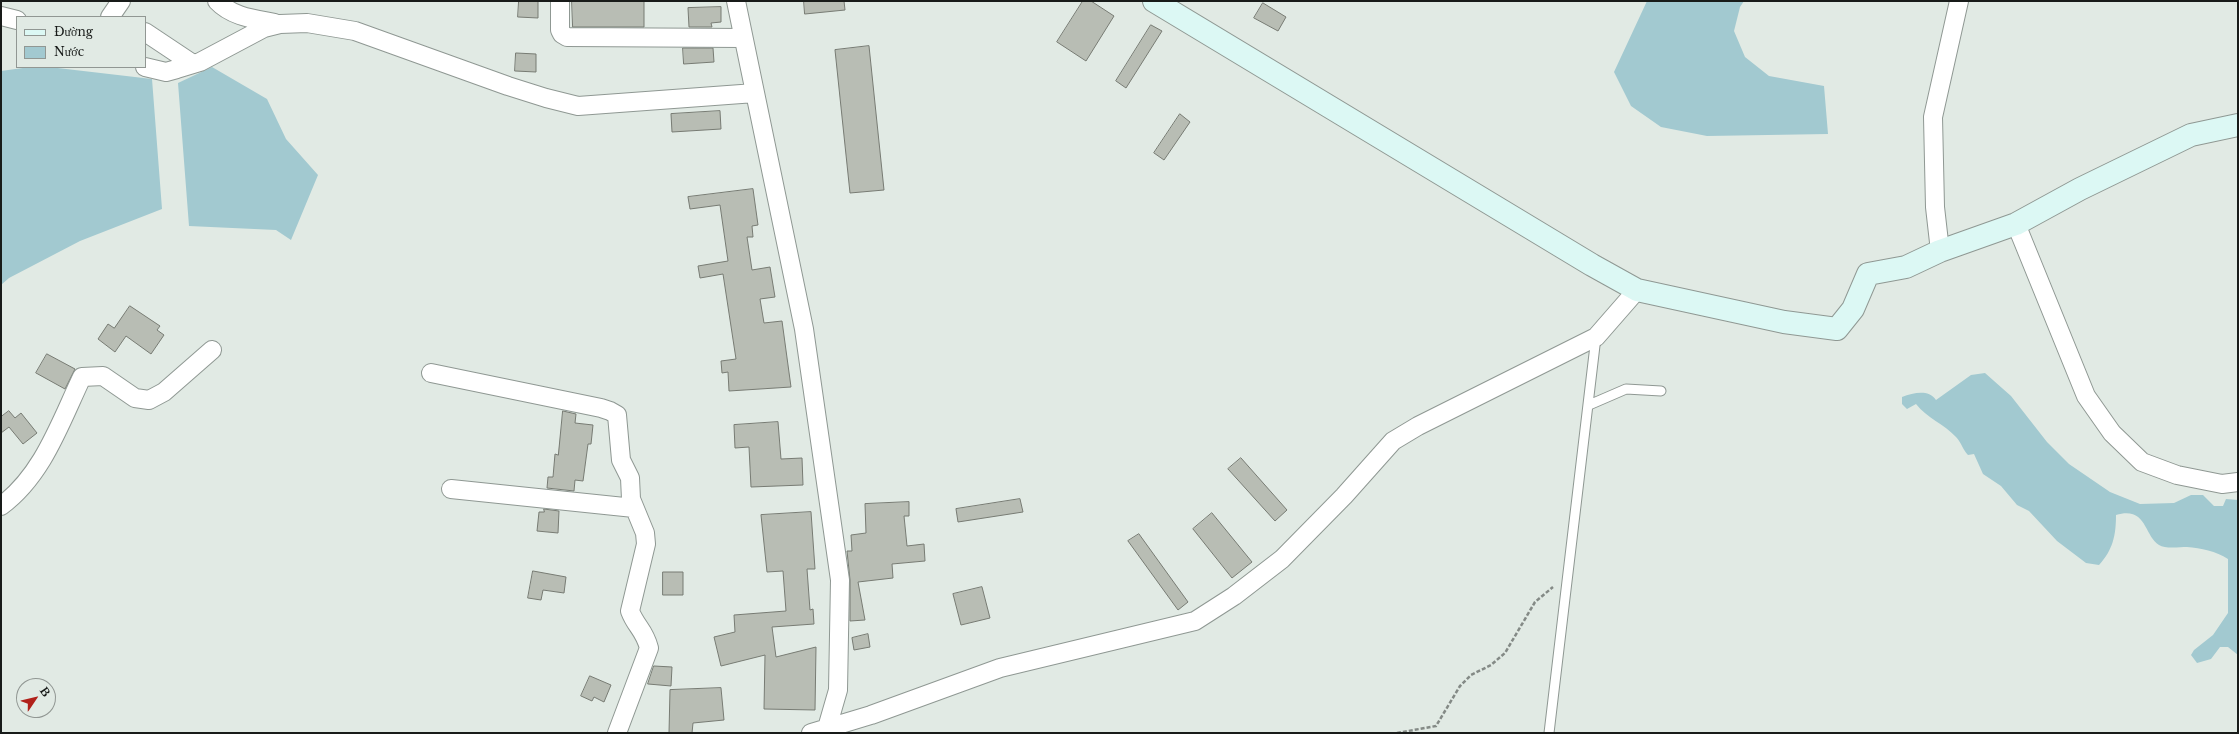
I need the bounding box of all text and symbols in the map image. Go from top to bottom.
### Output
legend [16,16,146,68]
text: Đường [54,24,93,39]
text: Nước [54,44,84,59]
north arrow [16,678,56,718]
text: B [37,684,53,699]

